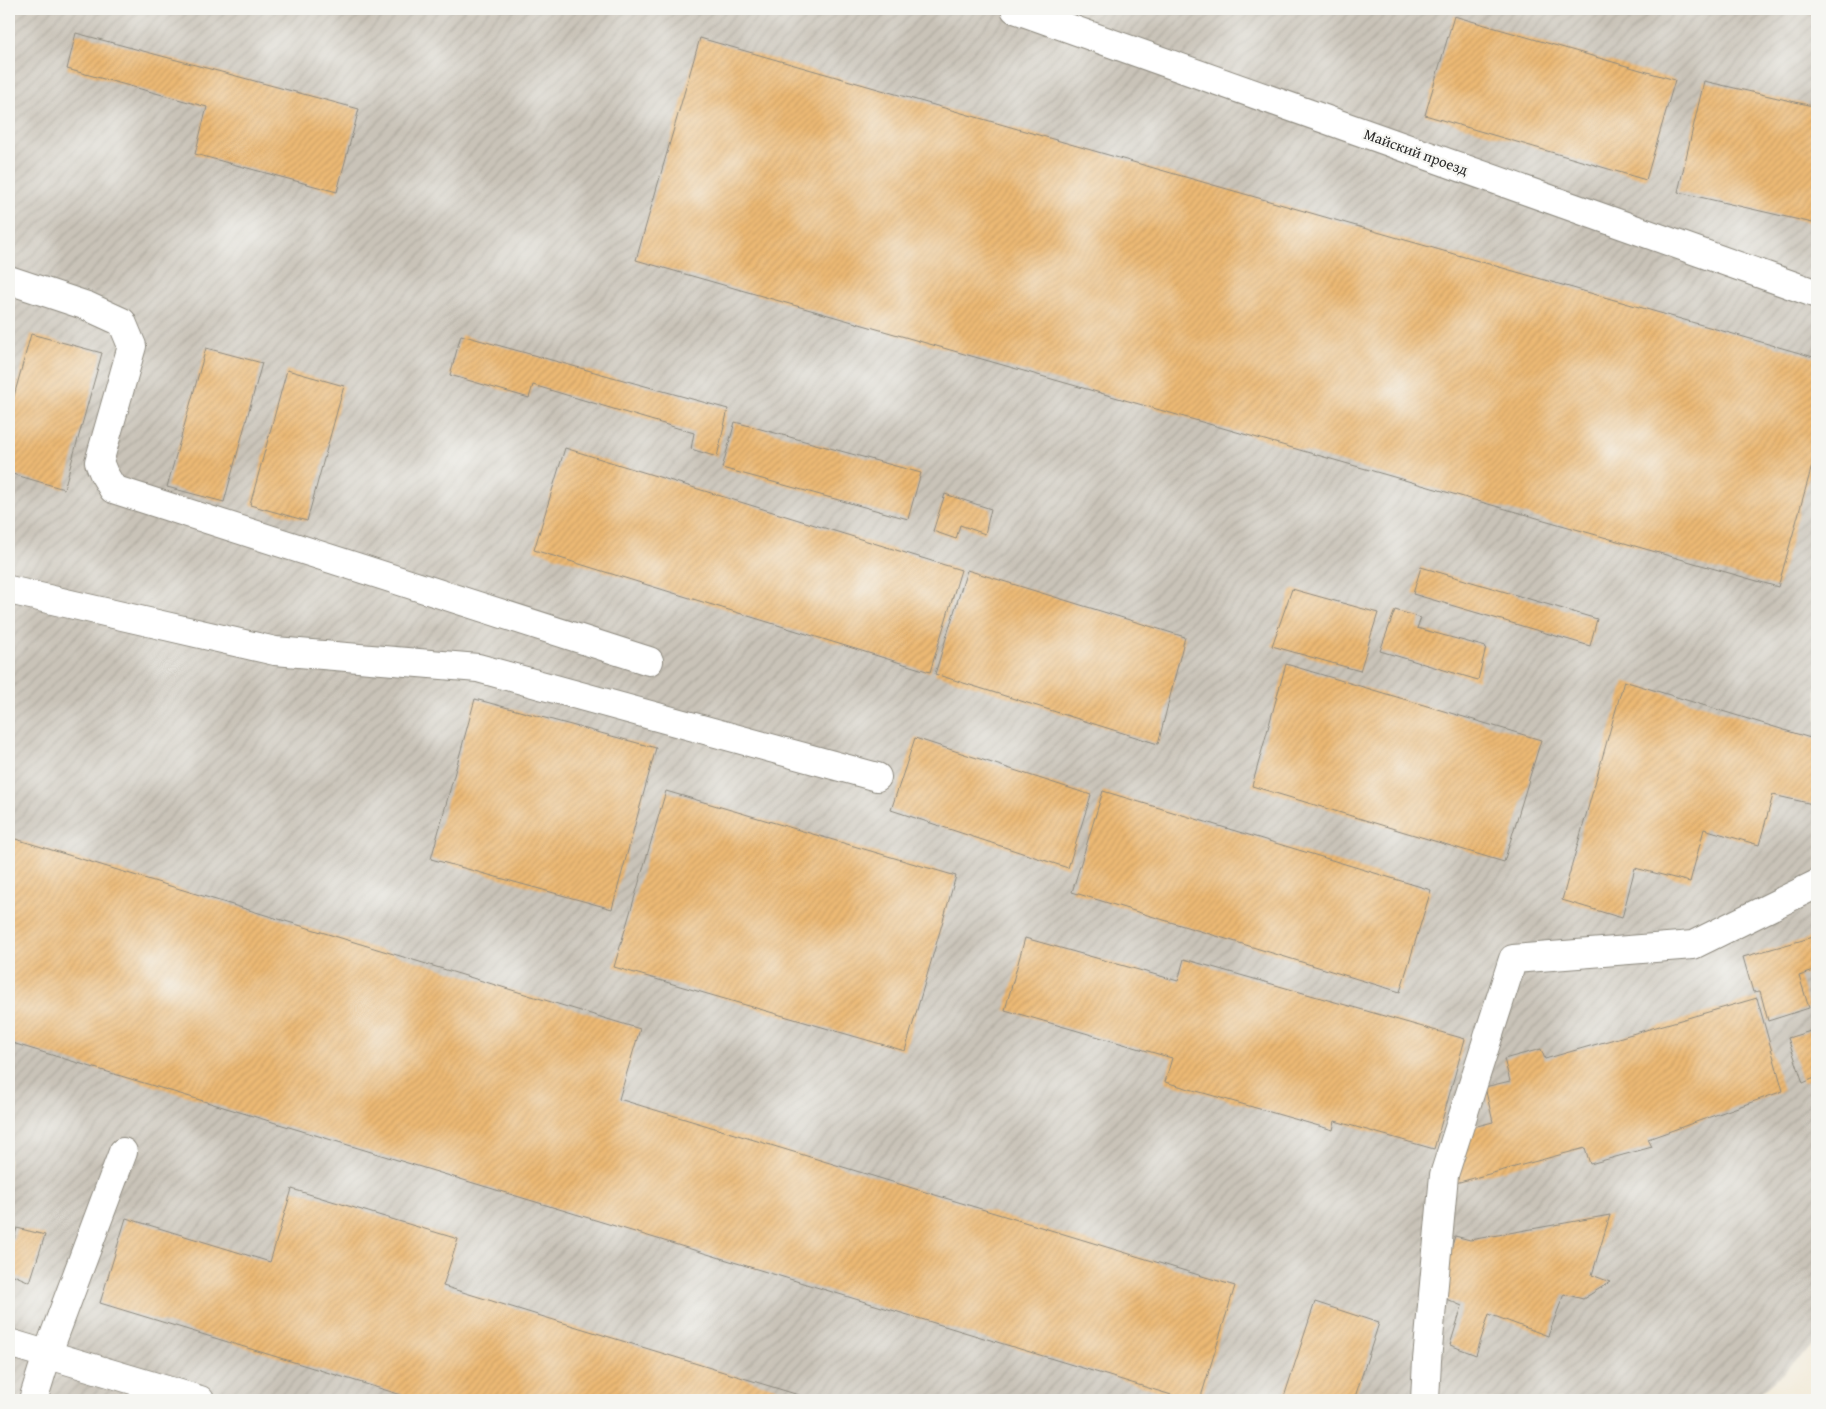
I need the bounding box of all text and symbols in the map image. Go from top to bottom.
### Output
street label: Майский проезд [1361,123,1471,180]

